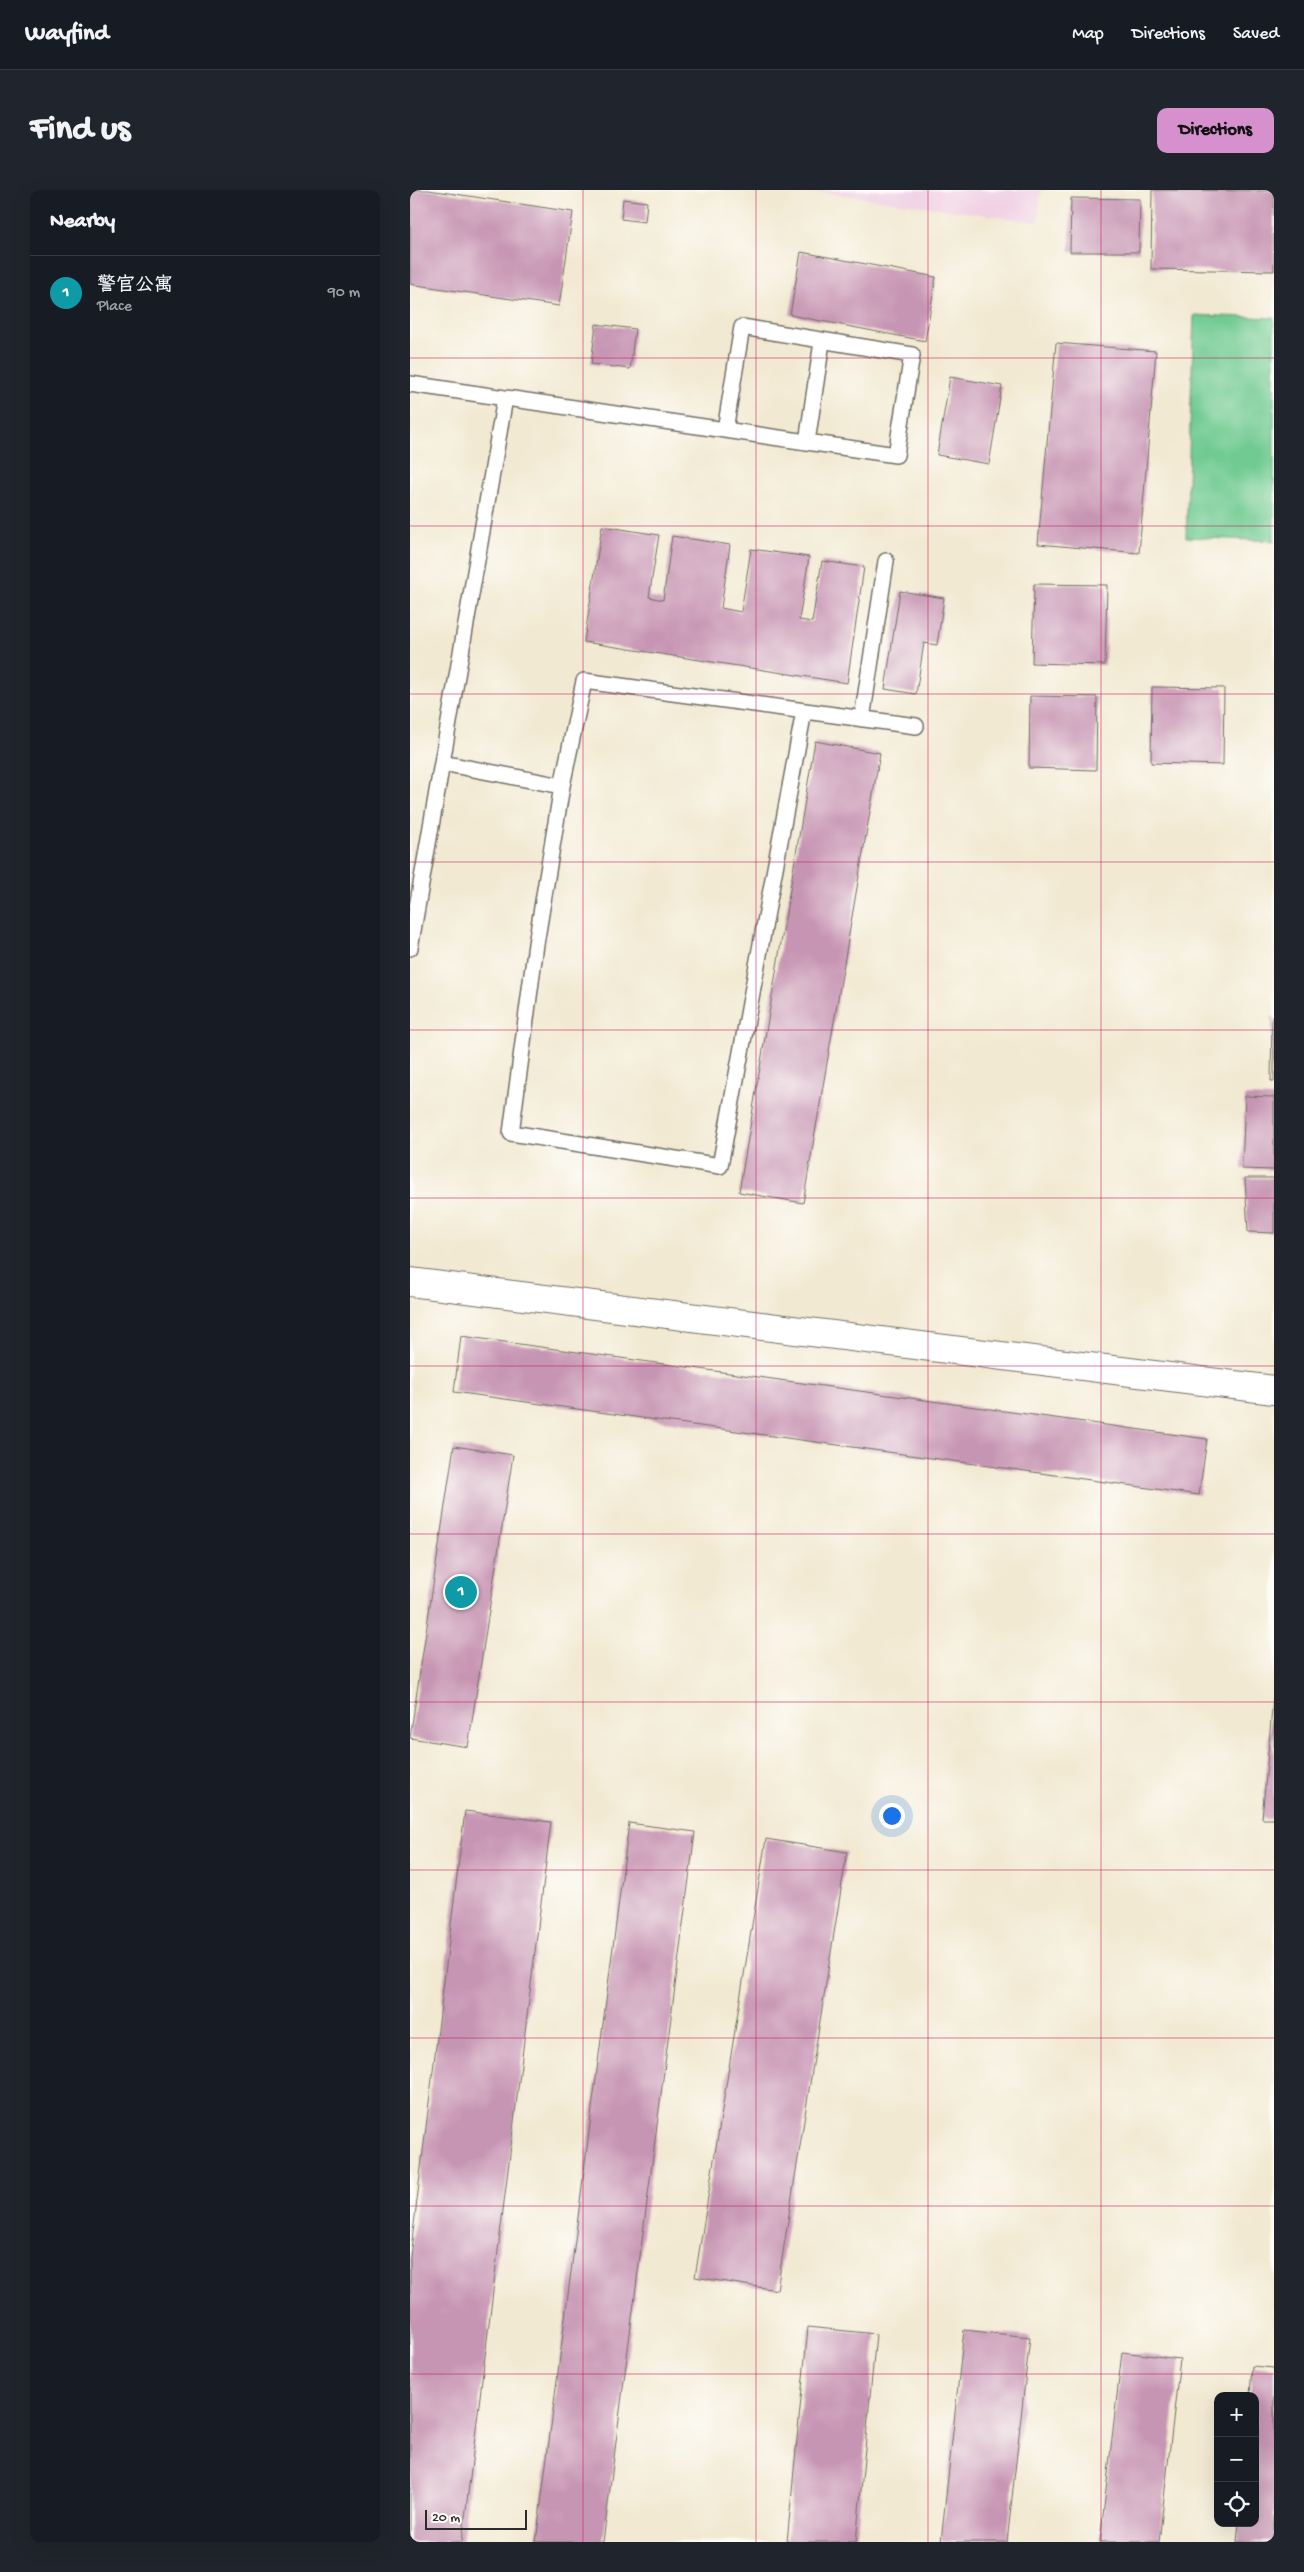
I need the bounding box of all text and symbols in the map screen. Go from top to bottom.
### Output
text: Wayfind [25,20,109,49]
text: Map [1072,24,1104,45]
text: Directions [1132,24,1205,45]
text: Saved [1233,24,1279,45]
button: Directions [1157,108,1274,153]
text: Find us [30,110,130,151]
text: Nearby [50,210,115,235]
text: 警官公寓 [97,275,173,298]
text: 1 [63,284,69,303]
text: 90 m [328,284,360,303]
text: Place [97,298,132,317]
pin: 1 [445,1573,477,1611]
your location [879,1803,905,1829]
map controls [1214,2392,1259,2527]
button: + [1214,2392,1259,2437]
button: − [1214,2437,1259,2482]
button: locate [1214,2482,1259,2527]
scale bar [425,2507,528,2530]
text: 20 m [432,2510,460,2527]

